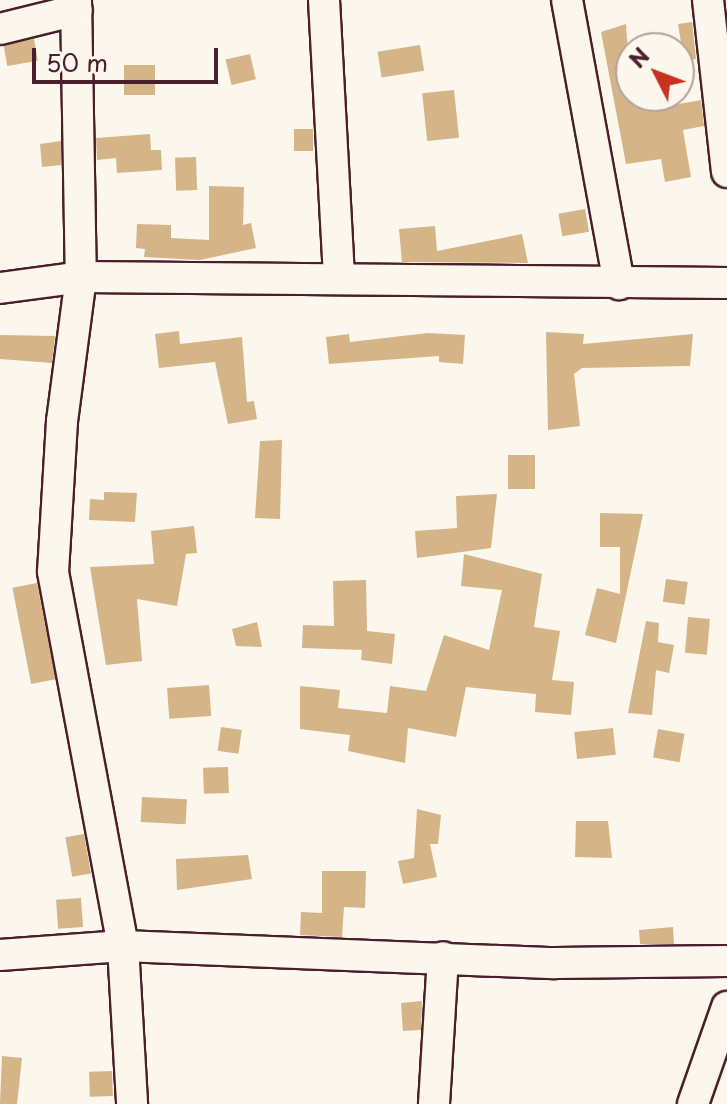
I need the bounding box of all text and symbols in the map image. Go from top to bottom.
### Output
scale bar [36,32,222,82]
north arrow [615,32,695,112]
text: N [620,39,656,74]
text: 50 m [46,44,108,80]

